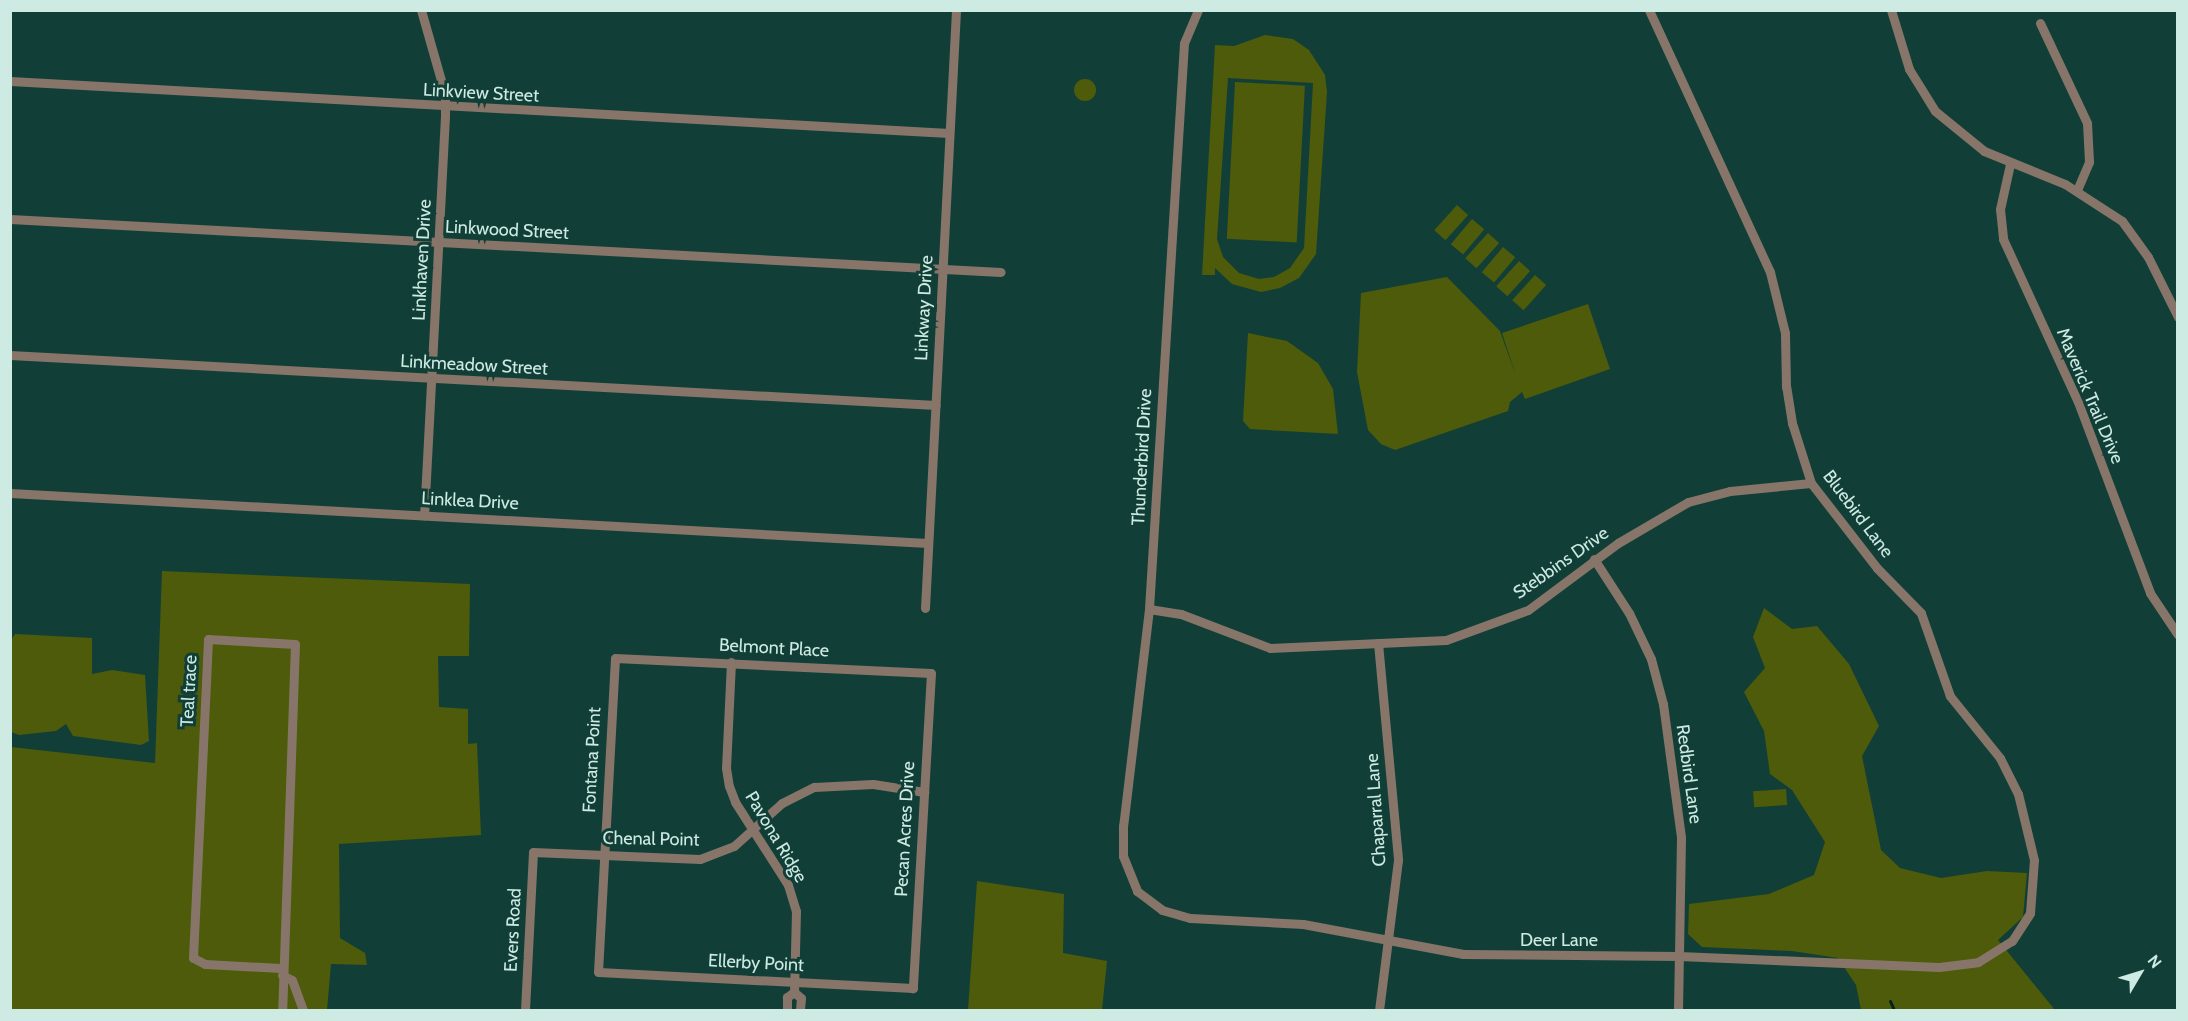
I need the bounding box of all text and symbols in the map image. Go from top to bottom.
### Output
street label: Linkview Street [422,79,540,107]
street label: Linkhaven Drive [408,199,436,321]
street label: Linkwood Street [445,216,569,244]
street label: Linkway Drive [910,255,938,361]
street label: Maverick Trail Drive [2052,325,2128,467]
street label: Linkmeadow Street [400,350,548,380]
street label: Thunderbird Drive [1128,388,1156,526]
street label: Bluebird Lane [1818,466,1898,562]
street label: Linklea Drive [421,488,519,514]
street label: Stebbins Drive [1509,522,1613,604]
street label: Belmont Place [718,634,830,662]
street label: Teal trace [176,655,202,727]
street label: Fontana Point [578,707,606,813]
street label: Redbird Lane [1671,723,1707,825]
street label: Chaparral Lane [1361,753,1391,867]
street label: Pecan Acres Drive [891,761,919,897]
street label: Pavona Ridge [740,788,812,886]
street label: Chenal Point [602,827,700,851]
street label: Evers Road [500,888,526,972]
street label: Deer Lane [1520,929,1598,951]
north arrow [2110,943,2170,1003]
street label: Ellerby Point [708,950,804,976]
text: N [2144,951,2166,972]

